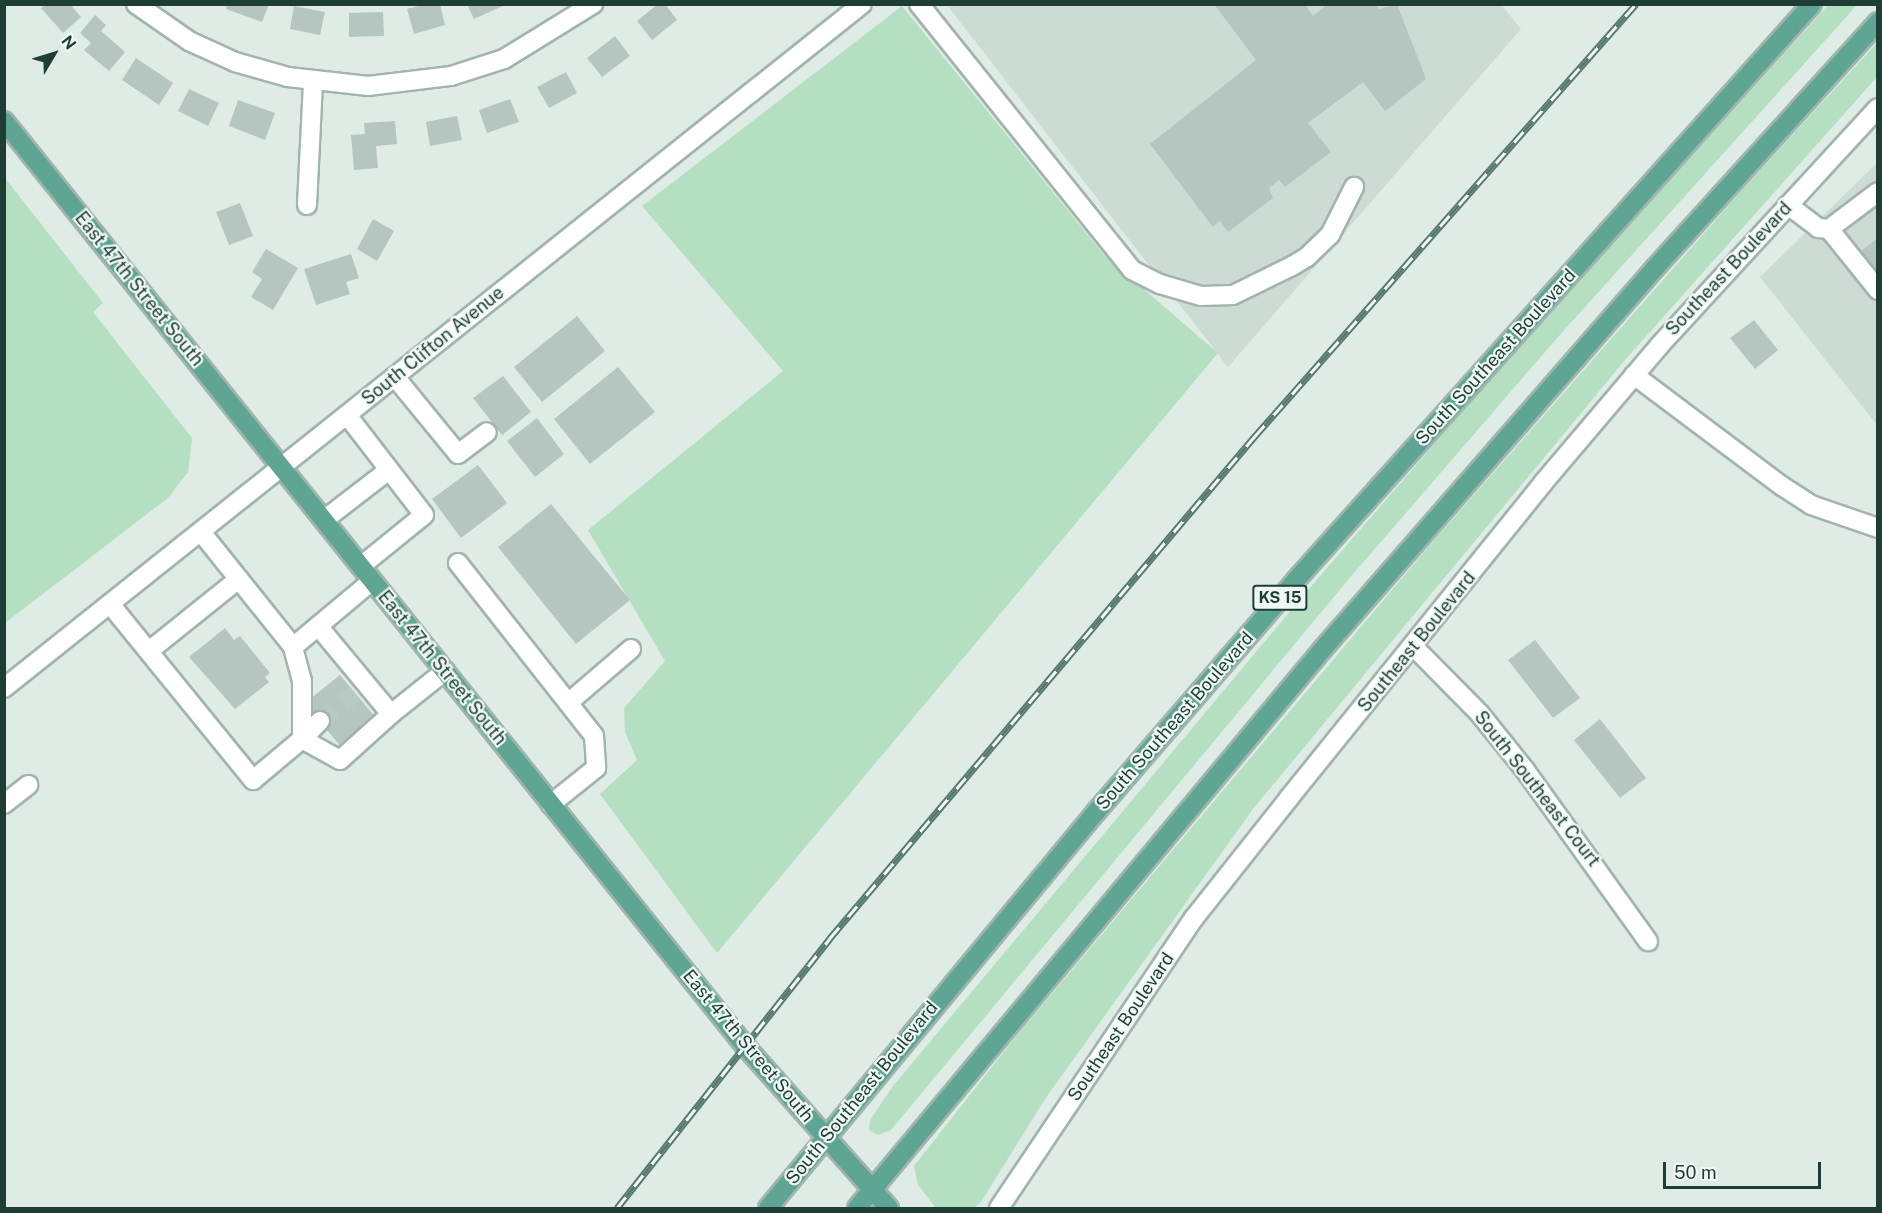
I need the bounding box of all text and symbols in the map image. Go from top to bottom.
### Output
north arrow [24,24,84,84]
text: N [57,32,80,53]
street label: Southeast Boulevard [1662,198,1796,340]
street label: East 47th Street South [70,208,208,370]
street label: South Southeast Boulevard [1411,265,1581,449]
street label: South Clifton Avenue [358,282,508,410]
street label: Southeast Boulevard [1354,567,1480,717]
road number: KS 15 [1252,585,1308,611]
street label: East 47th Street South [373,587,511,749]
street label: South Southeast Boulevard [1092,628,1258,814]
street label: South Southeast Court [1470,707,1604,871]
street label: Southeast Boulevard [1063,949,1179,1105]
street label: East 47th Street South [678,965,818,1127]
street label: South Southeast Boulevard [782,997,942,1189]
scale bar [1666,1150,1824,1188]
text: 50 m [1674,1162,1717,1183]

